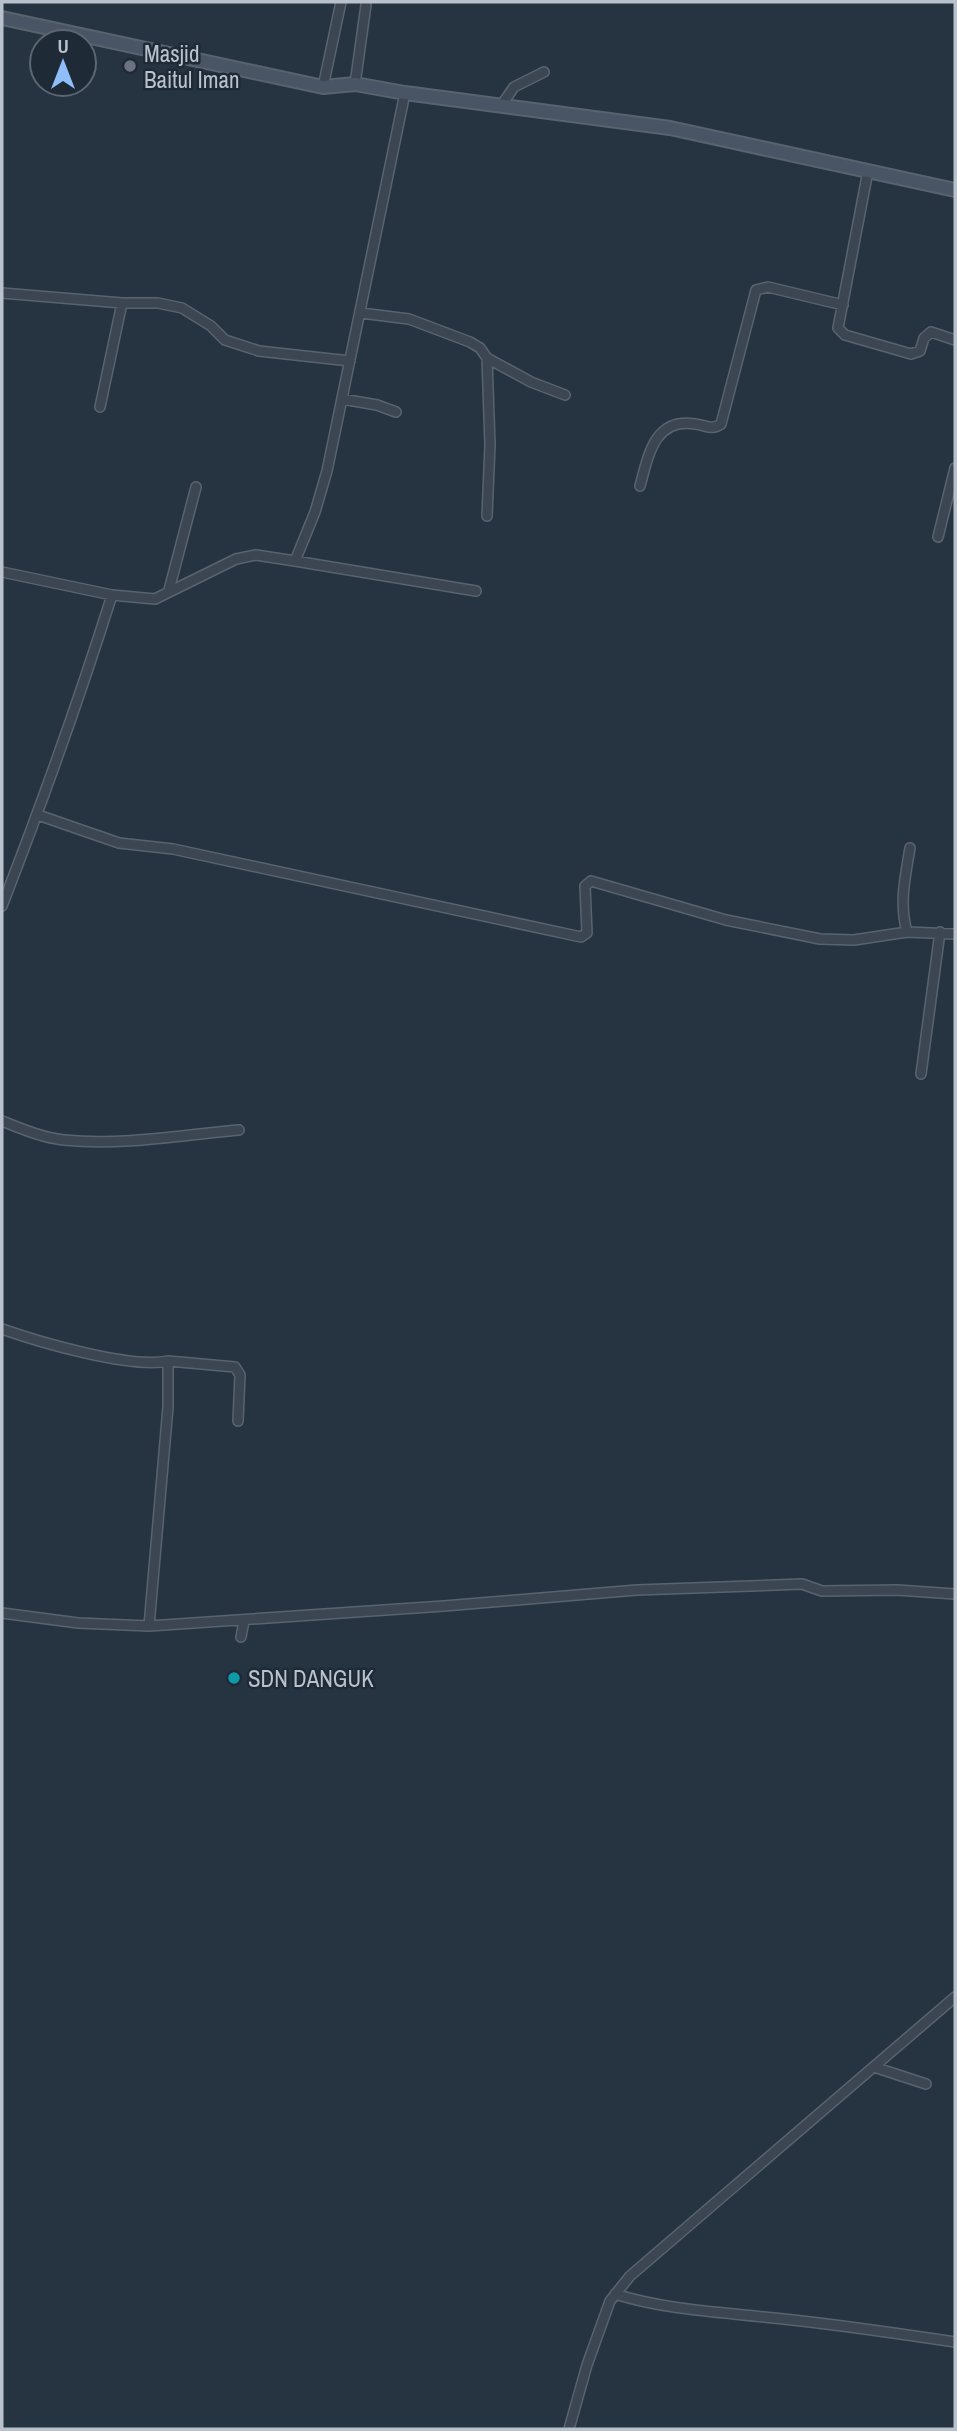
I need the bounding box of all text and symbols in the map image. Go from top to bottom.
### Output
north arrow [28,28,98,98]
text: U [57,33,69,59]
place label: Masjid Baitul Iman [144,38,239,95]
marker: Masjid Baitul Iman [122,58,138,74]
place label: SDN DANGUK [248,1663,374,1694]
marker: SDN DANGUK [226,1670,242,1686]

